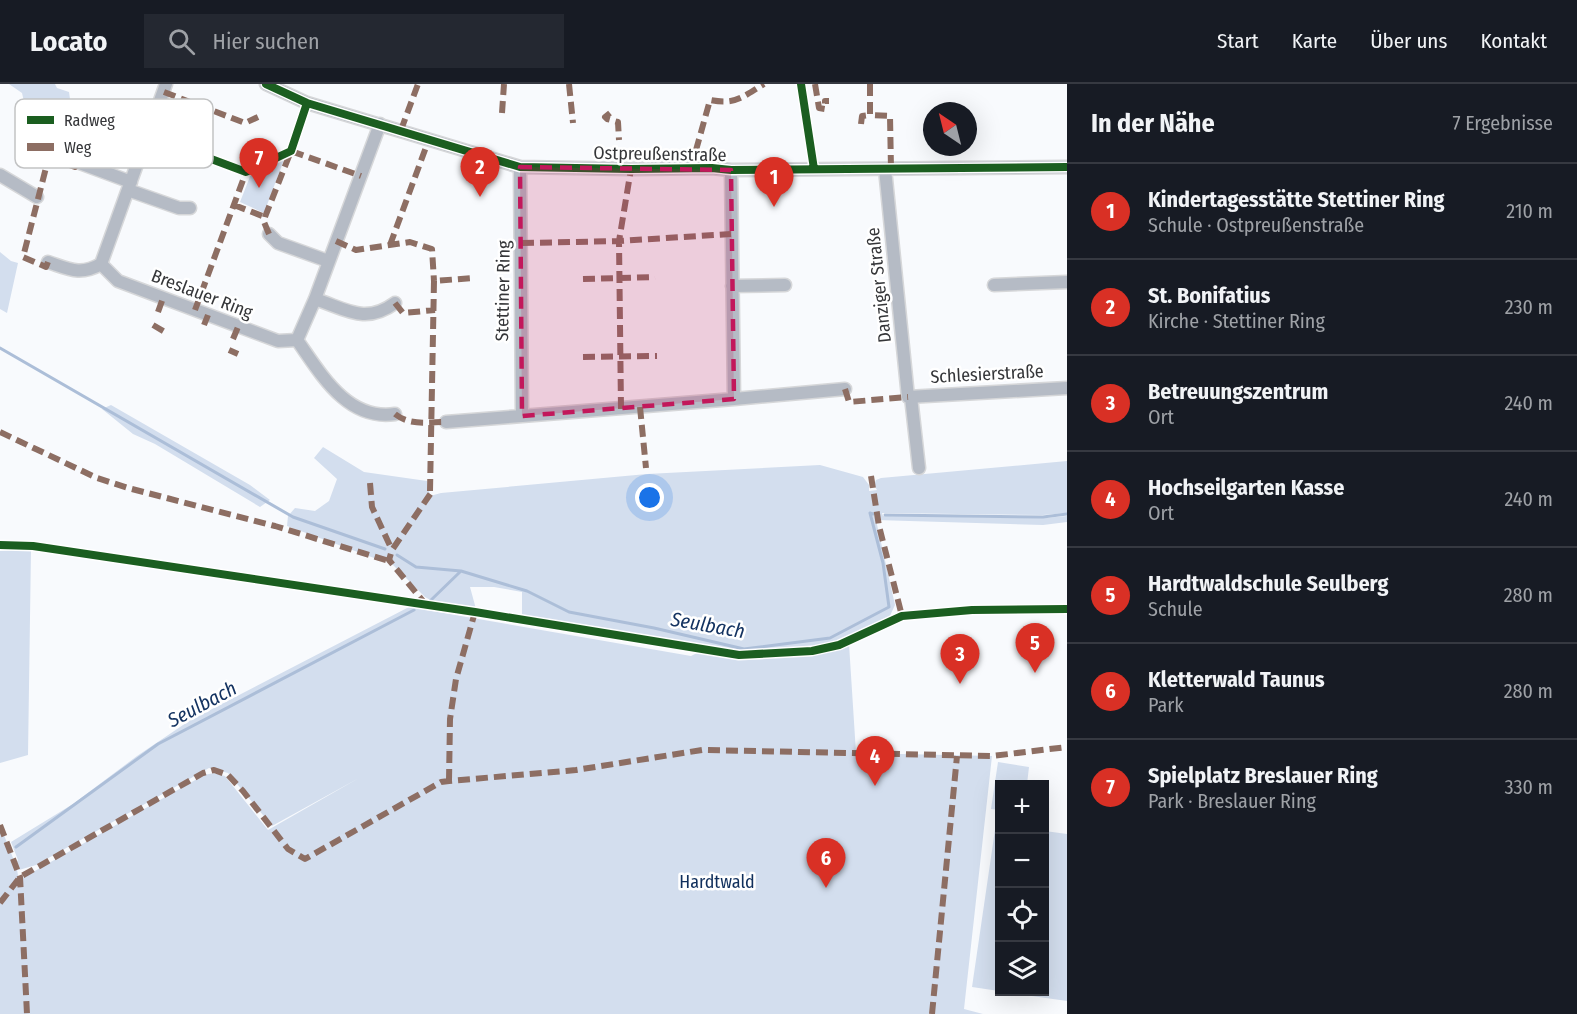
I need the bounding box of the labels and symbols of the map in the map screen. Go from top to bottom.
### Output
legend [15,99,213,168]
north arrow [923,102,977,156]
text: Radweg [64,111,115,130]
text: Weg [64,138,92,157]
pin: 7 [240,138,278,188]
street label: Ostpreußenstraße [593,142,727,166]
pin: 2 [460,147,500,197]
pin: 1 [754,158,794,207]
street label: Danziger Straße [862,226,896,344]
street label: Stettiner Ring [491,240,515,342]
street label: Breslauer Ring [148,265,256,324]
street label: Schlesierstraße [930,360,1044,388]
your location [635,483,664,512]
water label: Seulbach [668,607,747,643]
pin: 5 [1016,624,1054,673]
pin: 3 [940,634,980,684]
water label: Seulbach [162,676,241,733]
pin: 4 [856,736,894,786]
pin: 6 [806,838,846,888]
park label: Hardtwald [679,871,755,893]

